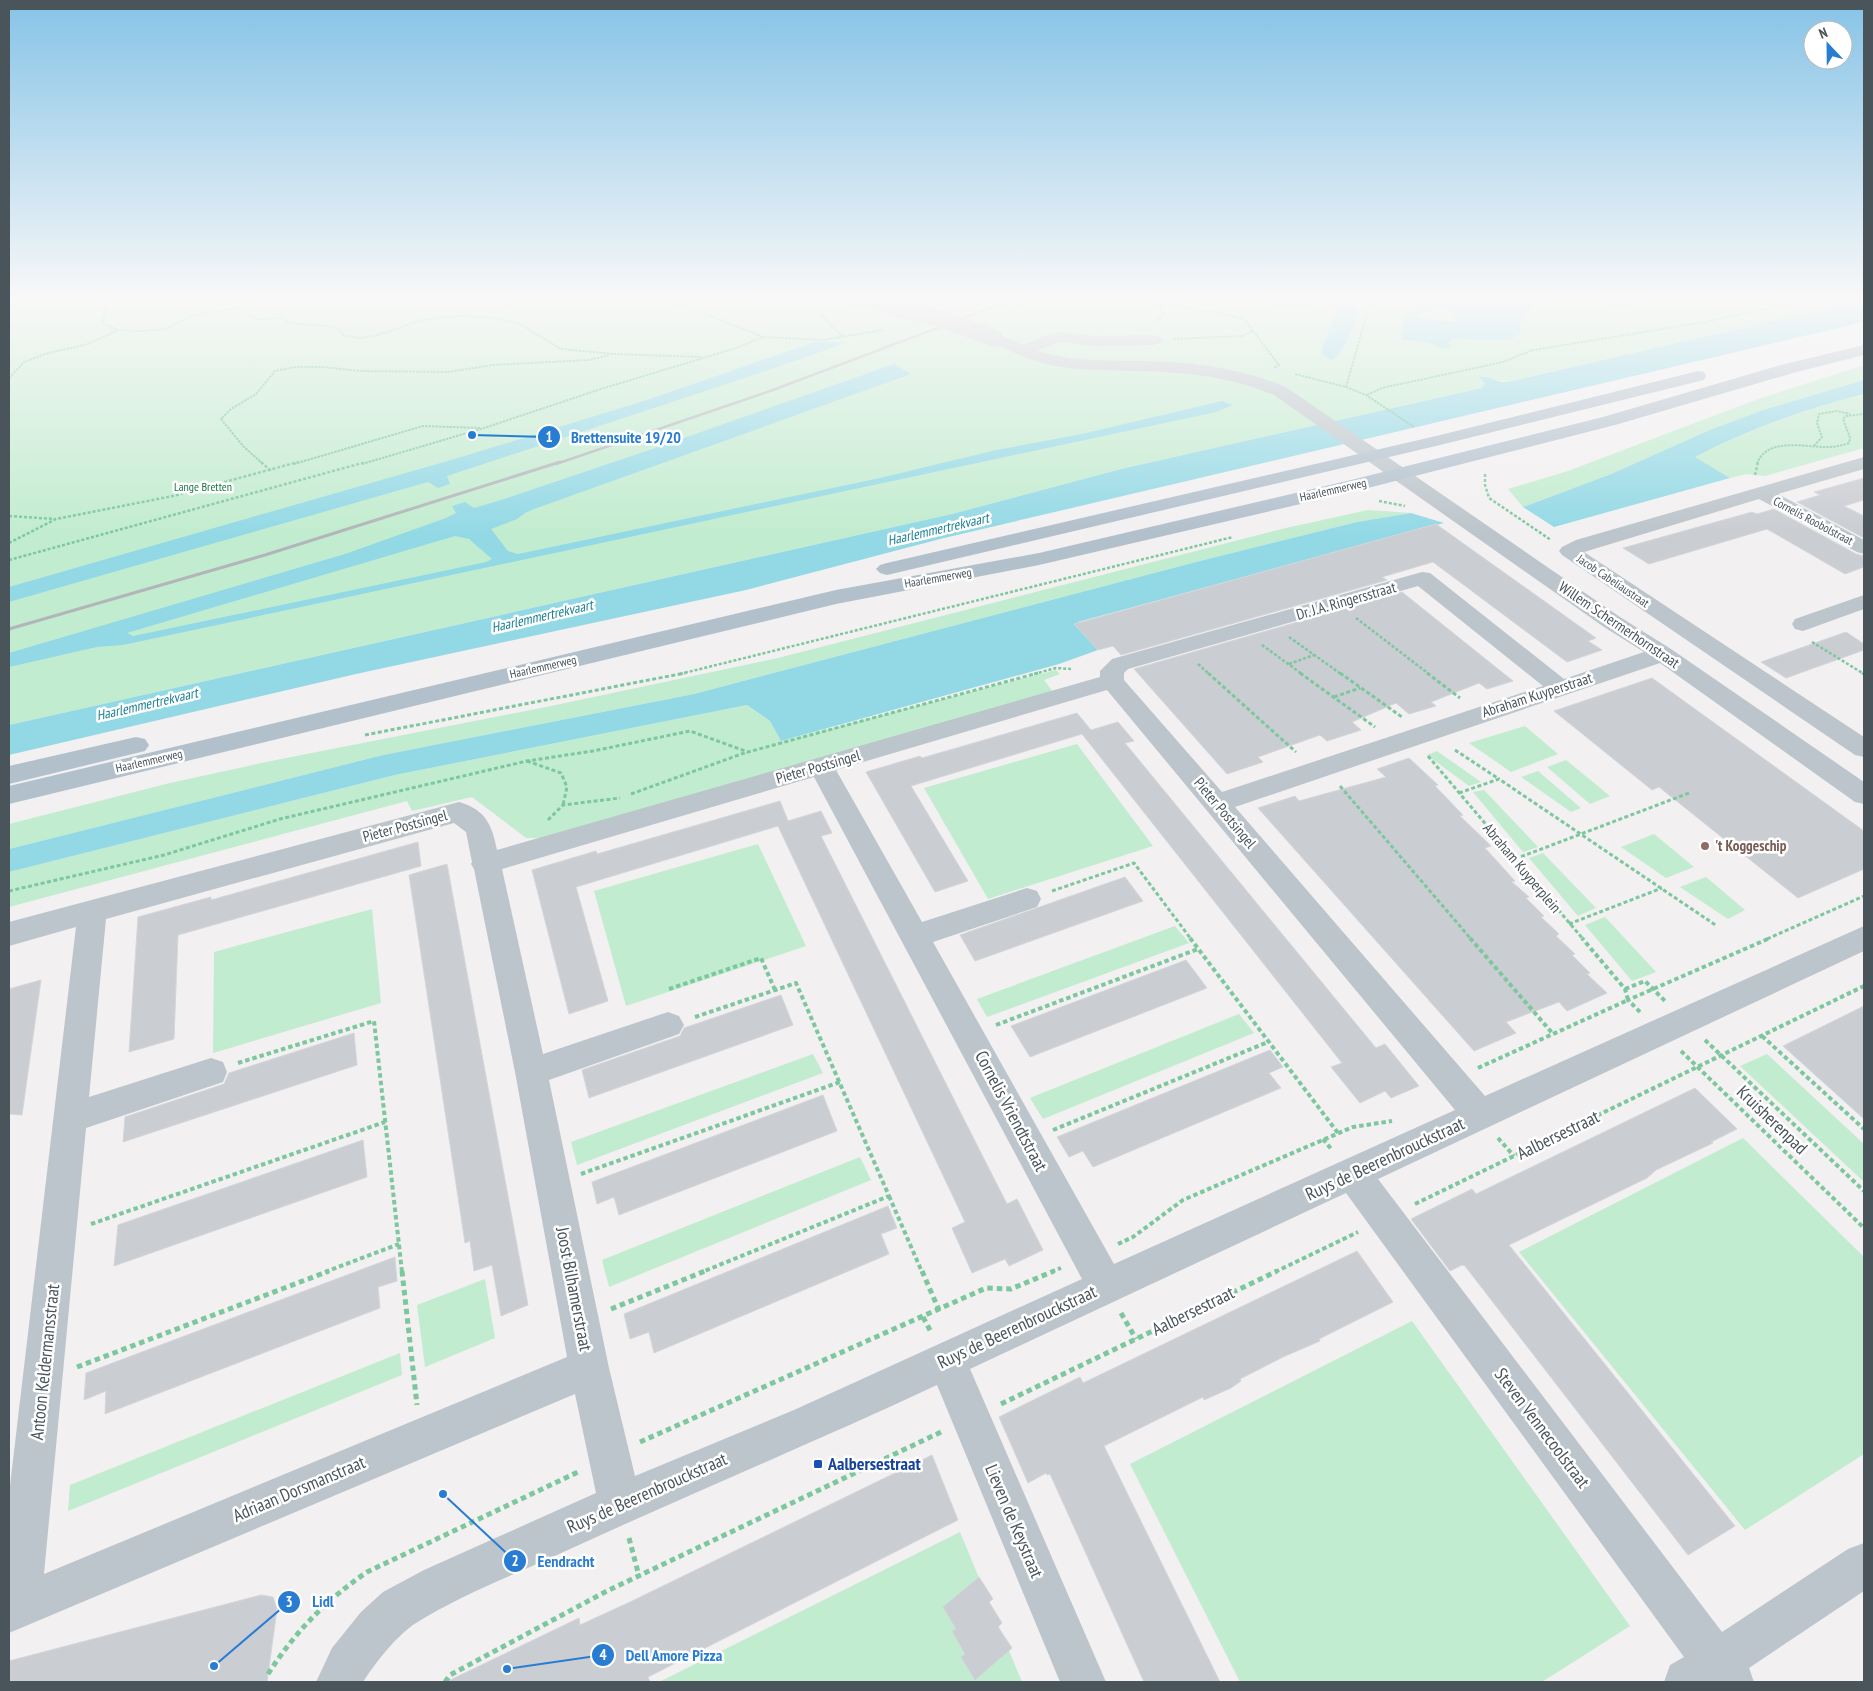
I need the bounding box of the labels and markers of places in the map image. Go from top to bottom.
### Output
callout: Brettensuite 19/20 [536,422,691,453]
place label: 't Koggeschip [1715,836,1787,855]
marker: 't Koggeschip [1699,840,1711,852]
place label: Aalbersestraat [827,1452,921,1475]
marker: Aalbersestraat [812,1458,824,1470]
callout: Eendracht [502,1545,604,1576]
callout: Lidl [277,1586,343,1617]
callout: Dell Amore Pizza [591,1640,733,1671]

